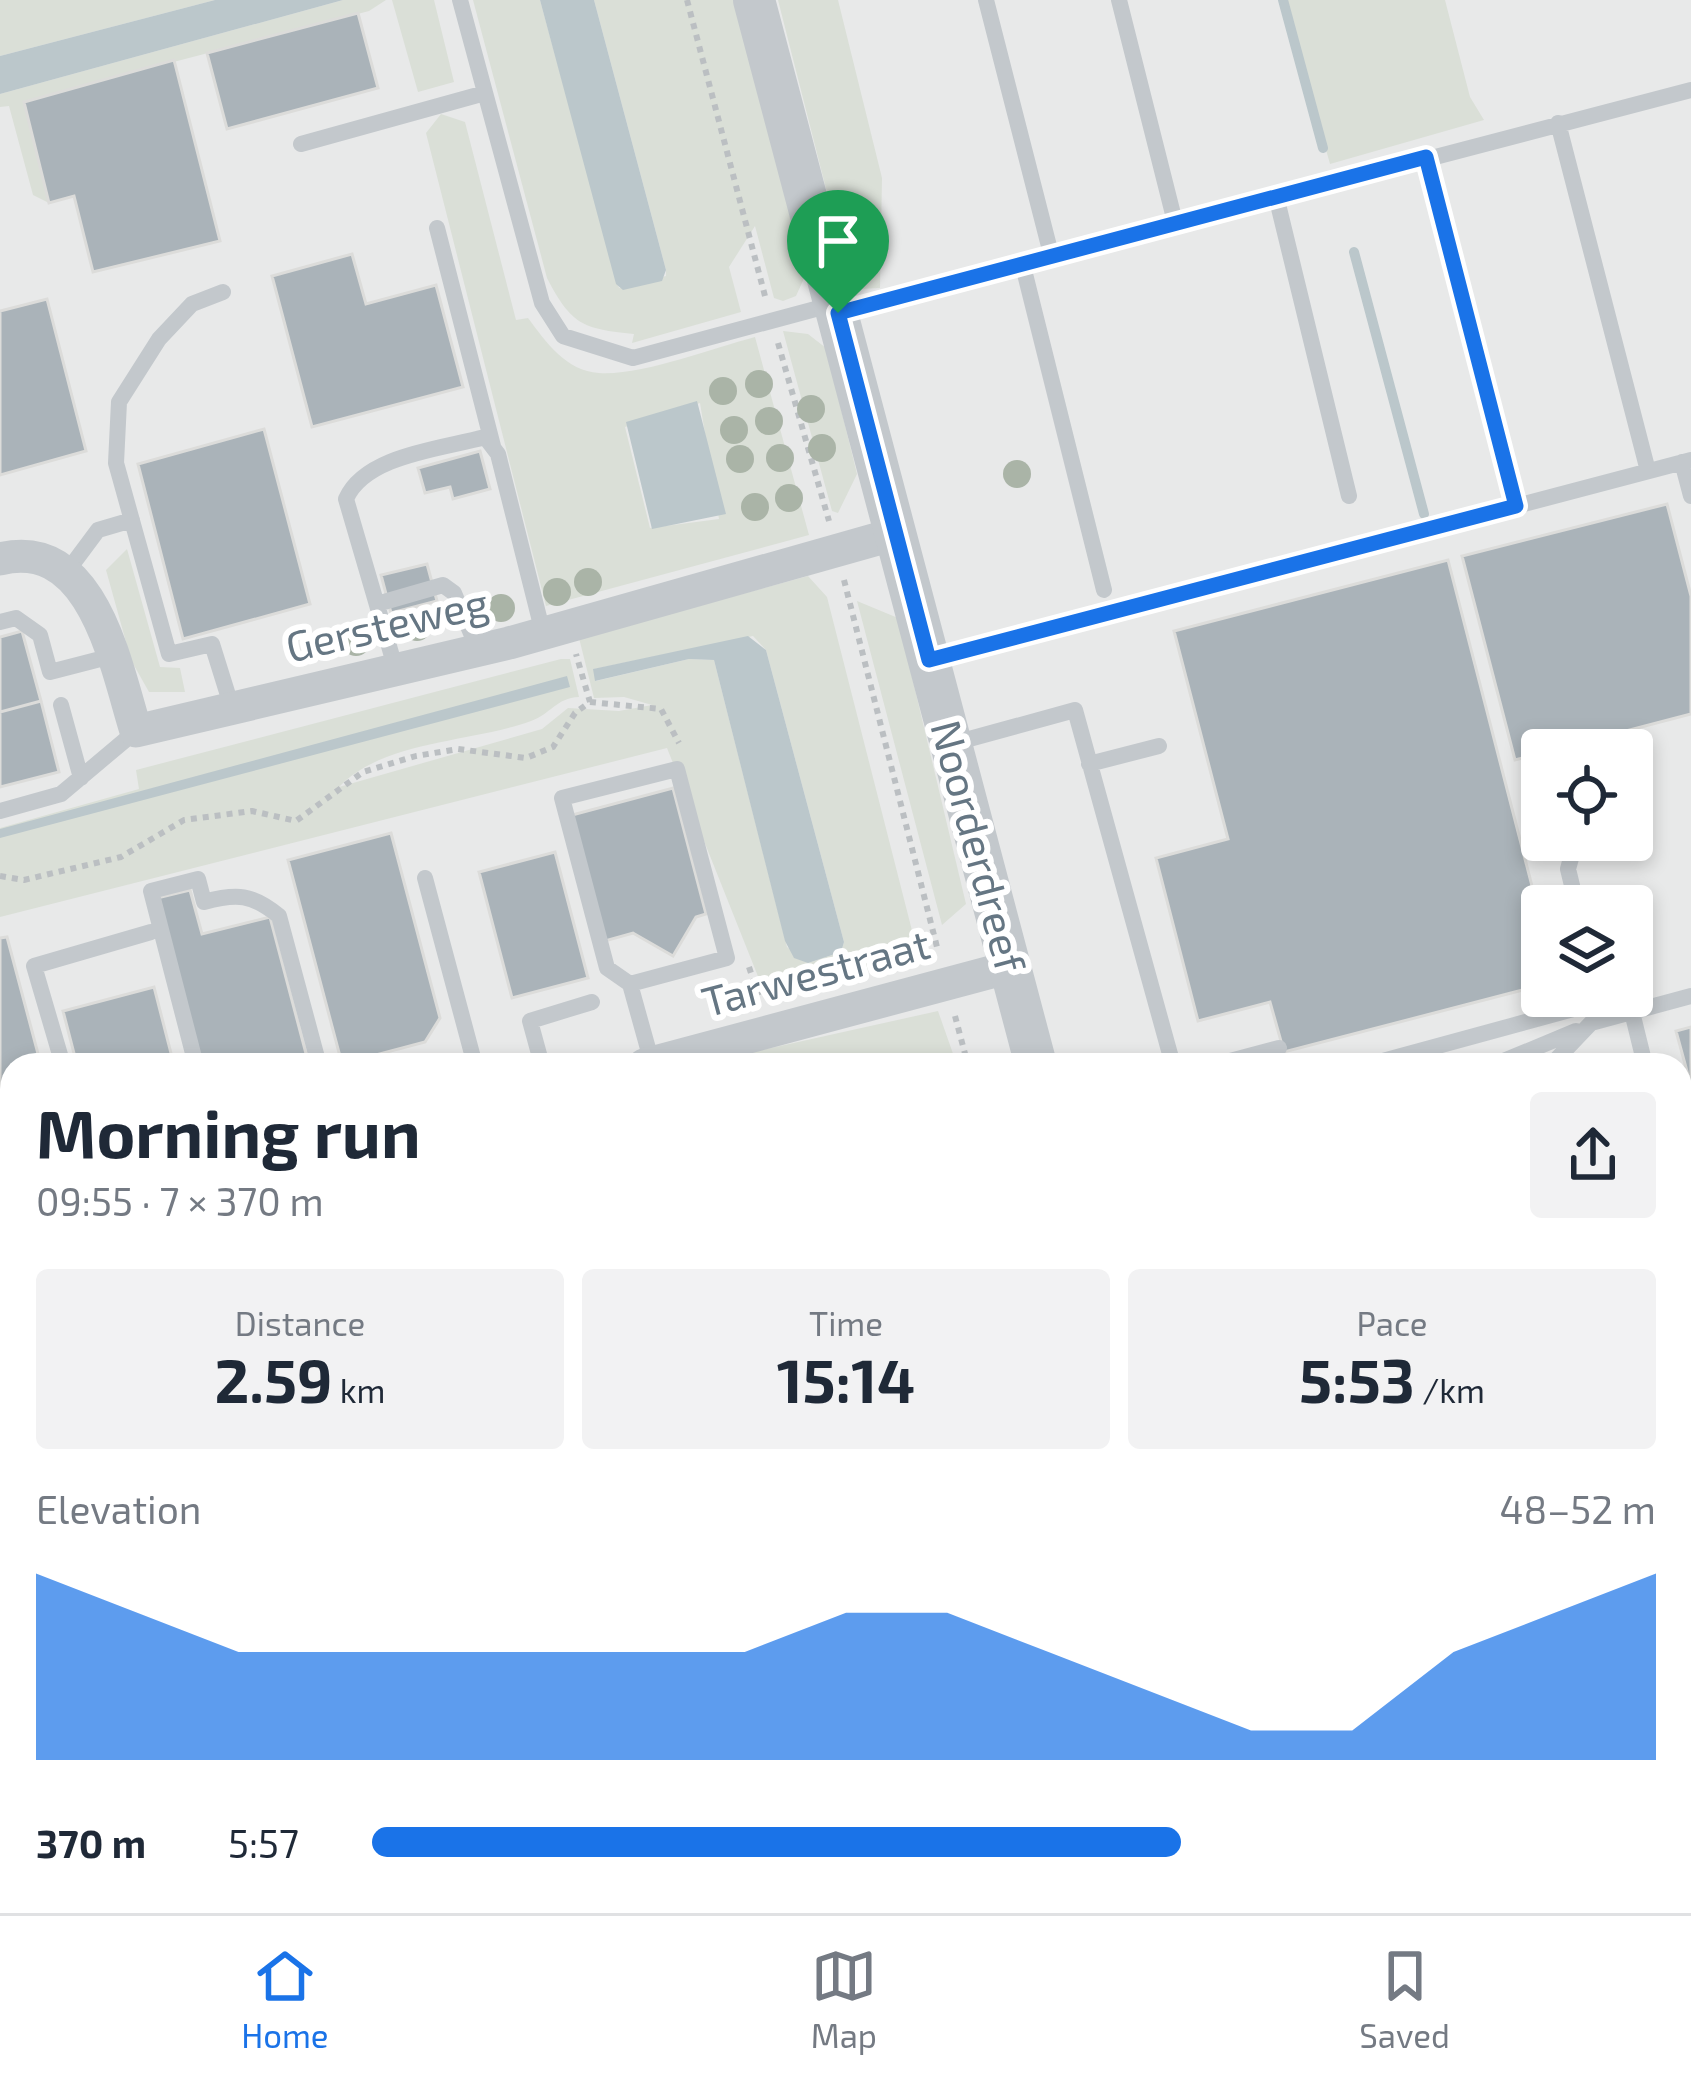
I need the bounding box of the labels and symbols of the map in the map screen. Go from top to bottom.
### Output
pin [787,190,889,313]
street label: Gersteweg [280,576,493,671]
street label: Noorderdreef [922,714,1038,978]
street label: Tarwestraat [696,917,935,1025]

